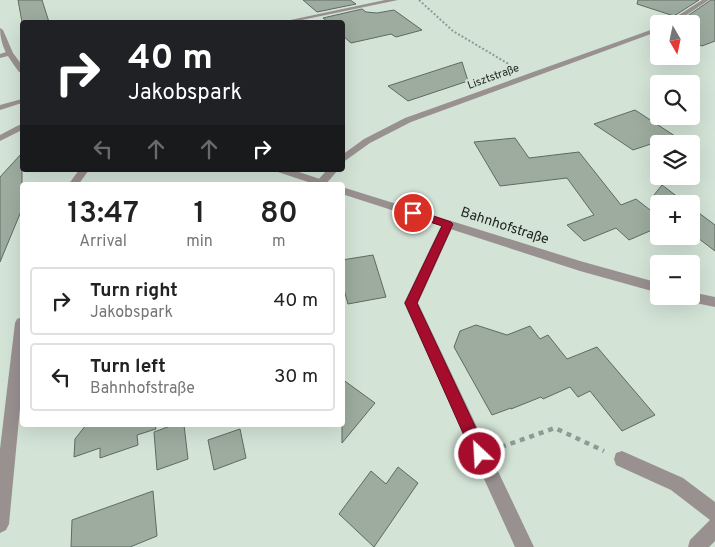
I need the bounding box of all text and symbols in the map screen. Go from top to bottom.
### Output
north arrow [650,15,700,65]
map controls [650,15,700,305]
text: 40 m [128,37,213,81]
icon: right [45,40,110,105]
street label: Lisztstraße [465,61,521,93]
button: search [650,75,700,125]
text: Jakobspark [128,80,242,107]
icon: left [89,135,117,163]
icon: ahead [142,135,170,163]
icon: ahead [195,135,223,163]
icon: right [248,135,276,163]
button: layers [650,135,700,185]
pin [392,192,434,234]
button: + [650,195,700,245]
text: 13:47 [67,196,139,233]
text: 1 [194,196,205,233]
text: 80 [260,196,298,233]
icon: arrive [399,199,427,227]
street label: Bahnhofstraße [458,204,551,249]
text: Arrival [79,232,127,252]
text: min [186,232,213,252]
text: m [272,232,286,252]
button: − [650,255,700,305]
text: Turn right [90,279,178,303]
icon: right [47,287,75,315]
text: 40 m [273,289,318,313]
text: Jakobspark [90,303,173,323]
text: Turn left [90,355,166,379]
icon: left [47,363,75,391]
text: 30 m [274,365,318,389]
text: Bahnhofstraße [90,379,195,399]
position arrow [453,427,505,479]

